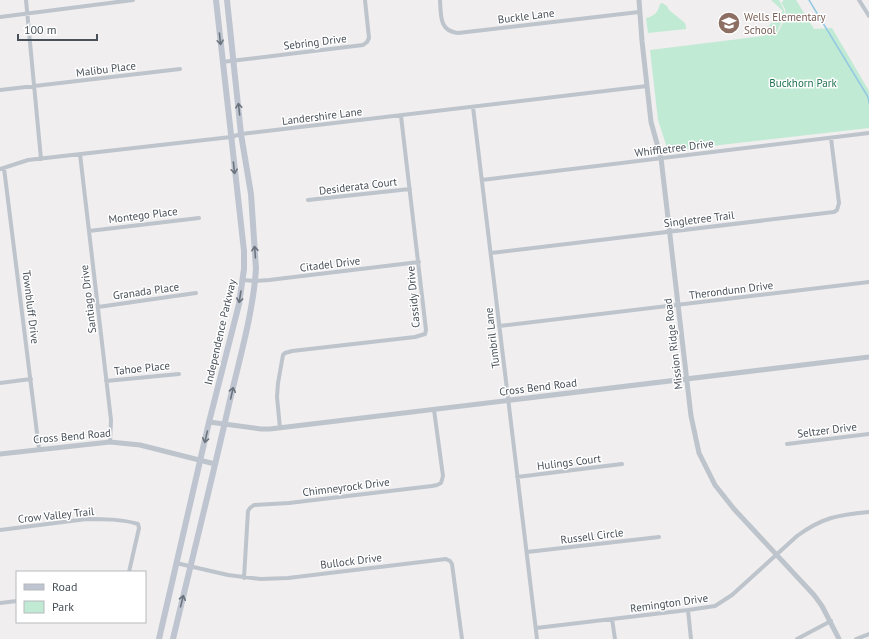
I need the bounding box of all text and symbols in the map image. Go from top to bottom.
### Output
street label: Buckle Lane [497,6,555,26]
school or university icon: Wells Elementary School [716,10,742,36]
place label: Wells Elementary School [744,10,826,37]
scale bar [18,16,97,42]
text: 100 m [24,22,57,37]
street label: Sebring Drive [283,31,348,53]
one-way arrow [216,32,223,45]
street label: Malibu Place [75,58,137,80]
park label: Buckhorn Park [769,76,837,90]
one-way arrow [235,103,242,116]
street label: Landershire Lane [281,104,363,128]
street label: Whiffletree Drive [634,136,715,160]
one-way arrow [231,161,238,174]
street label: Desiderata Court [318,174,398,198]
street label: Montego Place [108,204,179,226]
street label: Singletree Trail [663,208,736,230]
one-way arrow [252,246,259,259]
street label: Citadel Drive [299,253,361,275]
street label: Santiago Drive [77,264,99,334]
street label: Cassidy Drive [403,265,423,328]
street label: Townbluff Drive [20,269,43,345]
street label: Independence Parkway [201,277,239,386]
street label: Therondunn Drive [688,278,774,302]
street label: Granada Place [112,279,180,303]
one-way arrow [236,290,244,303]
street label: Mission Ridge Road [660,297,686,390]
street label: Tumbril Lane [481,306,503,369]
street label: Tahoe Place [113,358,171,378]
street label: Cross Bend Road [498,375,578,399]
one-way arrow [228,387,236,400]
street label: Seltzer Drive [796,419,858,441]
street label: Cross Bend Road [32,426,112,446]
one-way arrow [201,430,209,443]
street label: Hulings Court [536,451,602,473]
street label: Chimneyrock Drive [302,475,391,499]
street label: Crow Valley Trail [17,504,96,526]
street label: Russell Circle [560,525,625,547]
street label: Bullock Drive [319,550,383,572]
legend [16,571,146,623]
text: Road [52,579,77,594]
street label: Remington Drive [629,591,709,615]
one-way arrow [179,595,186,608]
text: Park [52,599,74,614]

